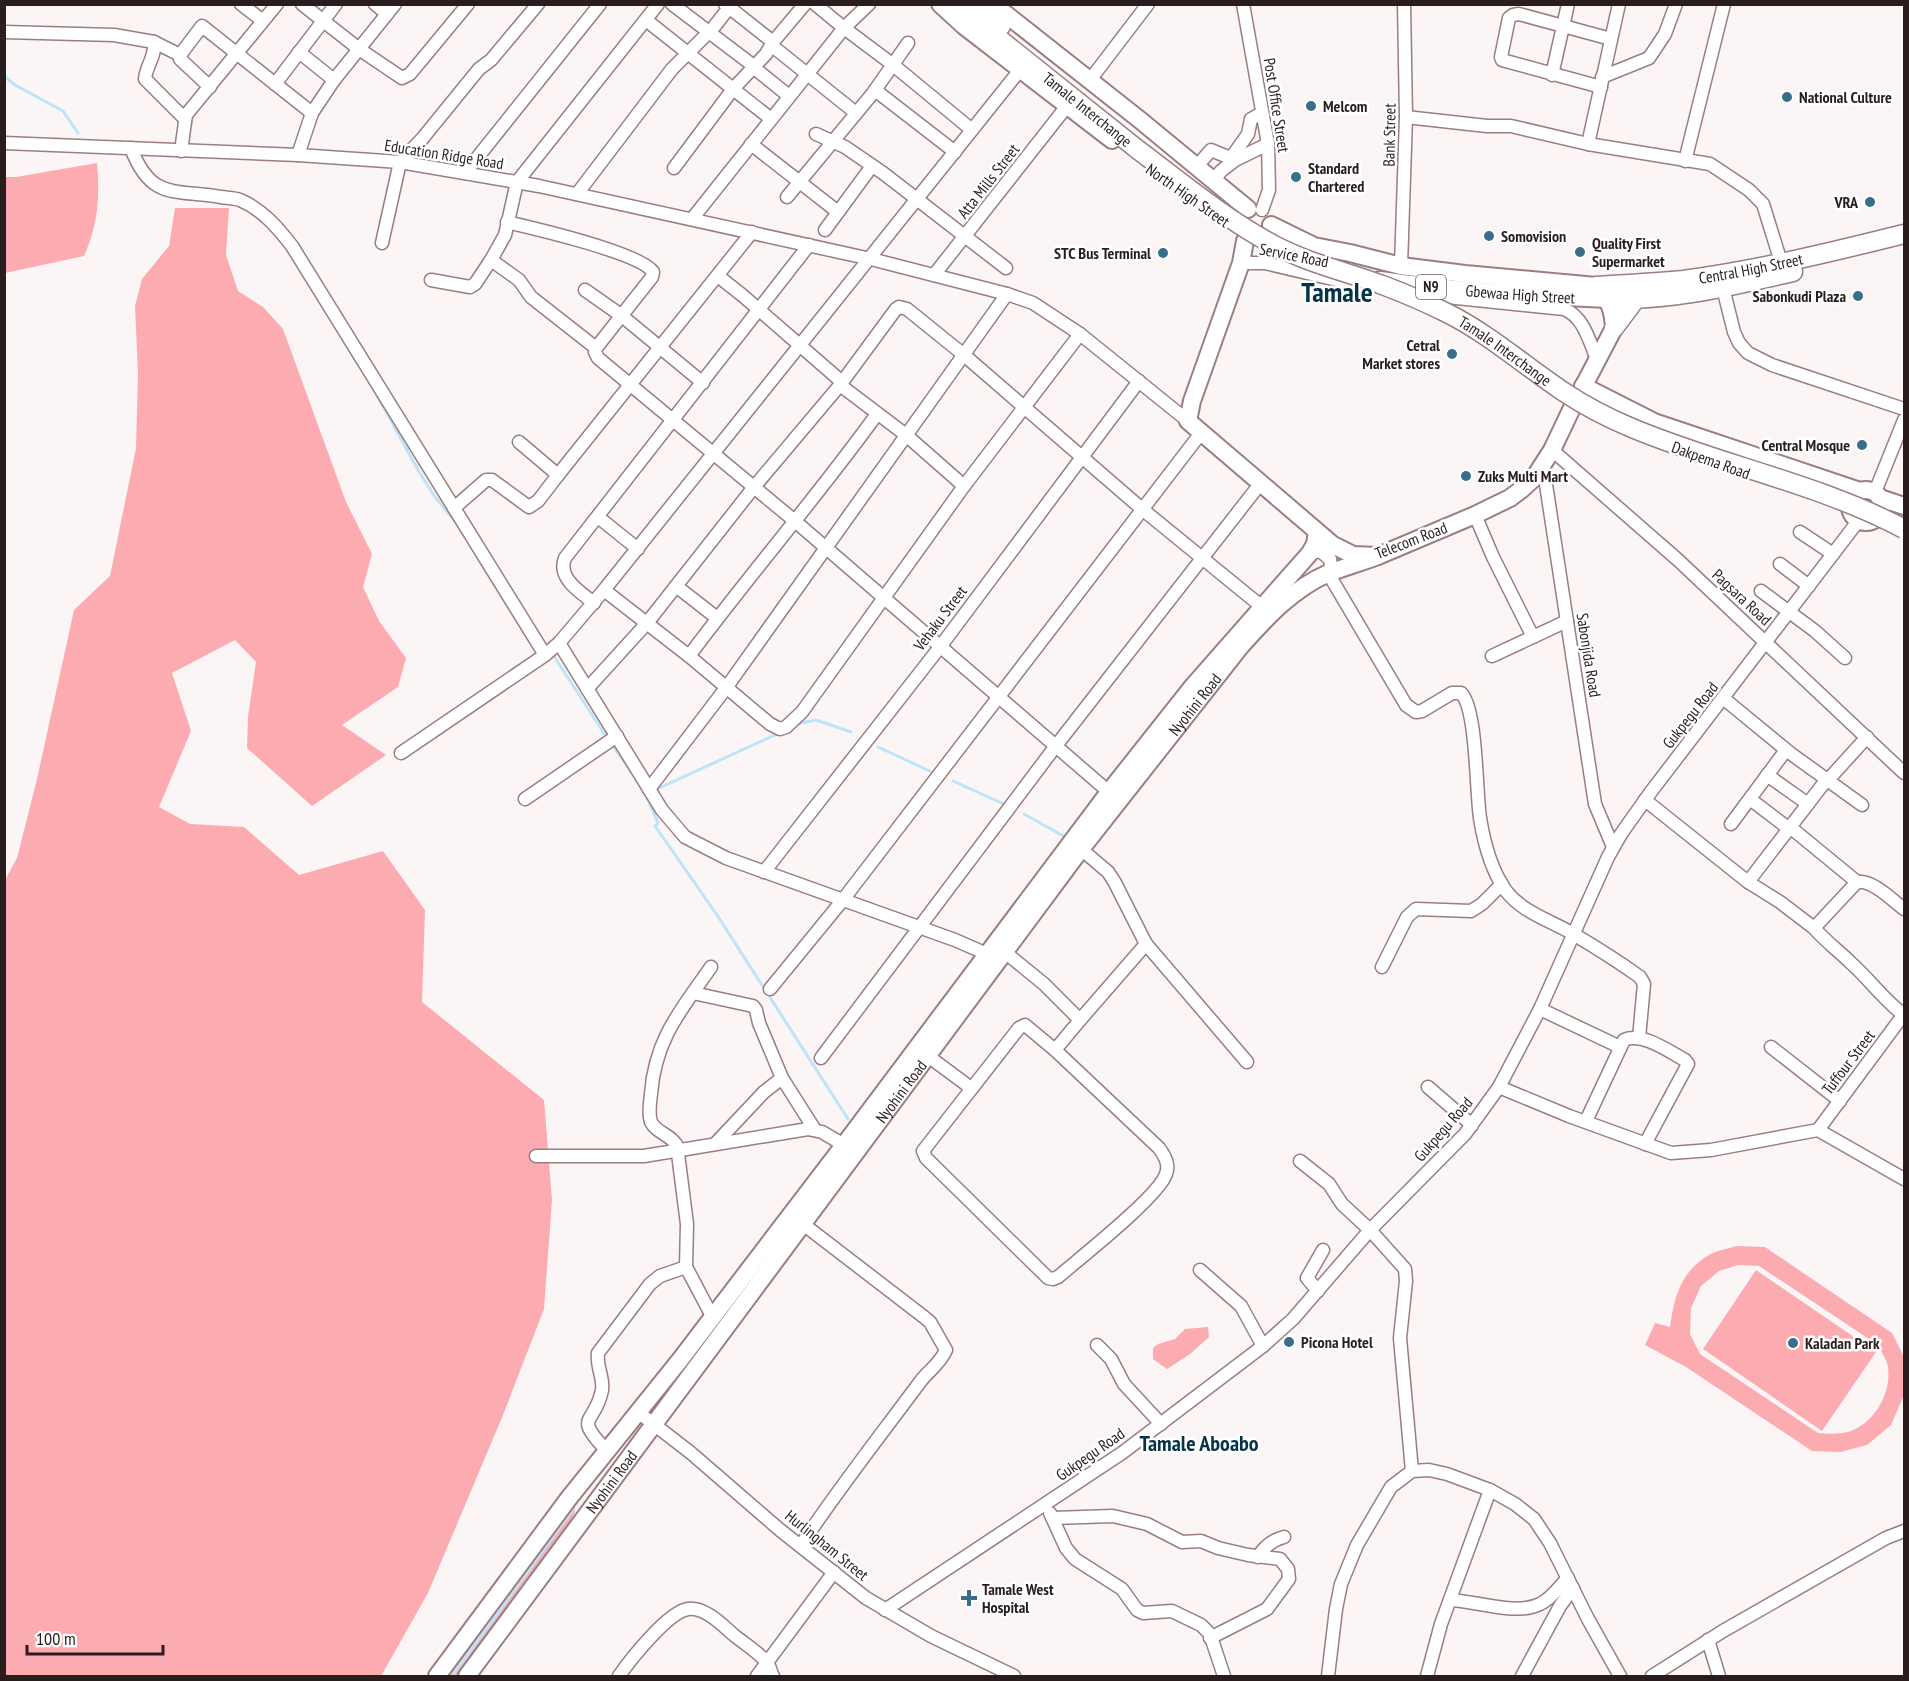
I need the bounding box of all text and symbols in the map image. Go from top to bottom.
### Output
street label: Post Office Street [1260,56,1294,154]
street label: Tamale Interchange [1039,68,1136,151]
place label: National Culture [1799,87,1892,107]
marker: National Culture [1780,90,1794,104]
place label: Melcom [1323,96,1367,116]
marker: Melcom [1304,99,1318,113]
street label: Bank Street [1378,103,1400,167]
street label: Education Ridge Road [383,135,505,173]
street label: Atta Mills Street [953,139,1024,222]
place label: Standard Chartered [1308,158,1364,196]
street label: North High Street [1142,159,1234,232]
marker: Standard Chartered [1289,170,1303,184]
place label: VRA [1833,192,1859,212]
marker: VRA [1863,195,1877,209]
place label: Somovision [1501,226,1566,246]
marker: Somovision [1482,229,1496,243]
place label: Quality First Supermarket [1592,233,1665,271]
street label: Service Road [1258,238,1330,272]
place label: STC Bus Terminal [1054,243,1151,263]
marker: Quality First Supermarket [1573,245,1587,259]
marker: STC Bus Terminal [1156,246,1170,260]
street label: Central High Street [1697,248,1805,288]
district label: Tamale [1301,273,1373,310]
road number: N9 [1416,275,1446,299]
street label: Gbewaa High Street [1465,280,1576,308]
place label: Sabonkudi Plaza [1752,286,1846,306]
marker: Sabonkudi Plaza [1851,289,1865,303]
street label: Tamale Interchange [1455,311,1555,390]
place label: Cetral Market stores [1362,335,1440,373]
marker: Cetral Market stores [1445,347,1459,361]
place label: Central Mosque [1762,435,1850,455]
street label: Dakpema Road [1669,437,1753,483]
marker: Central Mosque [1855,438,1869,452]
place label: Zuks Multi Mart [1478,466,1568,486]
marker: Zuks Multi Mart [1459,469,1473,483]
street label: Telecom Road [1372,517,1450,563]
street label: Pagsara Road [1708,565,1776,629]
street label: Vehaku Street [908,581,971,655]
street label: Sabonjida Road [1572,611,1606,699]
street label: Nyohini Road [1164,669,1225,739]
street label: Gukpegu Road [1658,678,1722,752]
street label: Tuffour Street [1817,1025,1879,1098]
street label: Nyohini Road [871,1056,931,1127]
street label: Gukpegu Road [1410,1093,1477,1165]
place label: Picona Hotel [1301,1332,1373,1352]
place label: Kaladan Park [1805,1333,1880,1353]
marker: Picona Hotel [1282,1335,1296,1349]
marker: Kaladan Park [1786,1336,1800,1350]
street label: Gukpegu Road [1052,1423,1128,1485]
district label: Tamale Aboabo [1140,1429,1259,1457]
street label: Nyohini Road [581,1446,641,1517]
street label: Hurlingham Street [781,1505,873,1585]
place label: Tamale West Hospital [982,1579,1054,1617]
marker: Tamale West Hospital [960,1589,978,1607]
scale bar [27,1618,164,1656]
text: 100 m [36,1627,76,1650]

